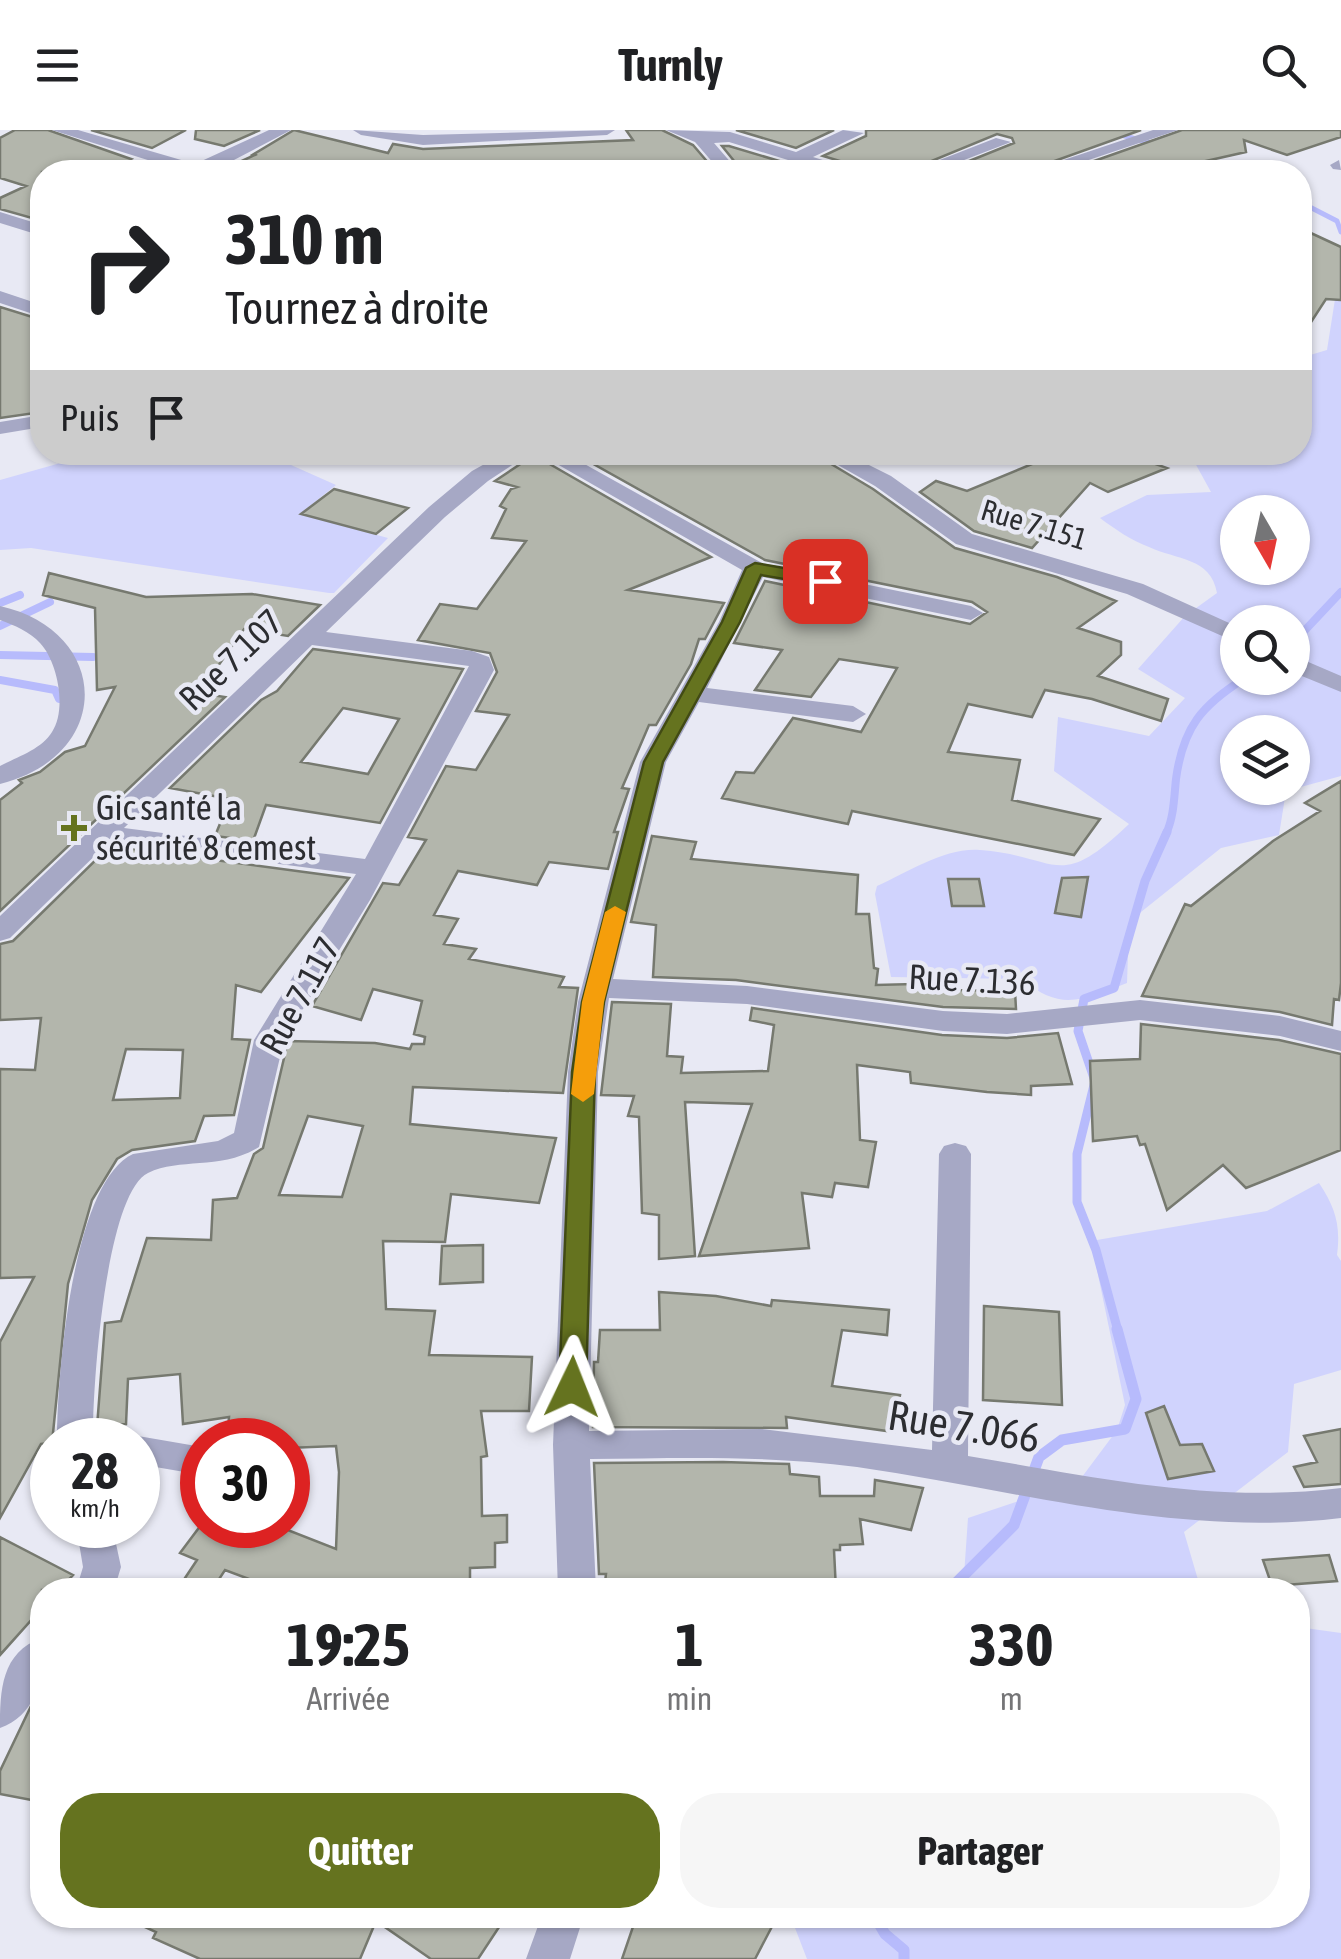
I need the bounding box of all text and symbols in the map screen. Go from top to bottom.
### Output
icon: menu [30,38,85,93]
icon: search [1256,38,1311,93]
text: Turnly [618,39,723,91]
text: 310 m [225,199,384,279]
icon: right [60,200,190,330]
text: Tournez à droite [225,282,489,334]
icon: arrive [139,390,194,445]
text: Puis [60,396,119,439]
street label: Rue 7.151 [977,492,1091,556]
north arrow [1220,495,1310,585]
map controls [1220,495,1310,805]
pin [783,539,868,624]
icon: arrive [798,554,853,609]
street label: Rue 7.107 [171,601,290,718]
button: search [1220,605,1310,695]
button: layers [1220,715,1310,805]
place label: Gic santé la sécurité 8 cemest [96,787,316,867]
marker: Gic santé la sécurité 8 cemest [61,815,87,841]
street label: Rue 7.117 [251,930,347,1061]
street label: Rue 7.136 [908,956,1037,1002]
position arrow [520,1335,624,1439]
street label: Rue 7.066 [885,1390,1043,1462]
speed limit sign: 30 [180,1418,310,1548]
text: 28 [71,1442,118,1500]
text: km/h [70,1494,120,1522]
text: 19:25 [286,1610,410,1679]
text: 1 [675,1610,704,1679]
text: 330 [969,1610,1053,1679]
text: Arrivée [306,1680,390,1717]
text: min [666,1680,712,1717]
text: m [1000,1680,1023,1717]
button: Quitter [60,1793,660,1908]
button: Partager [680,1793,1280,1908]

